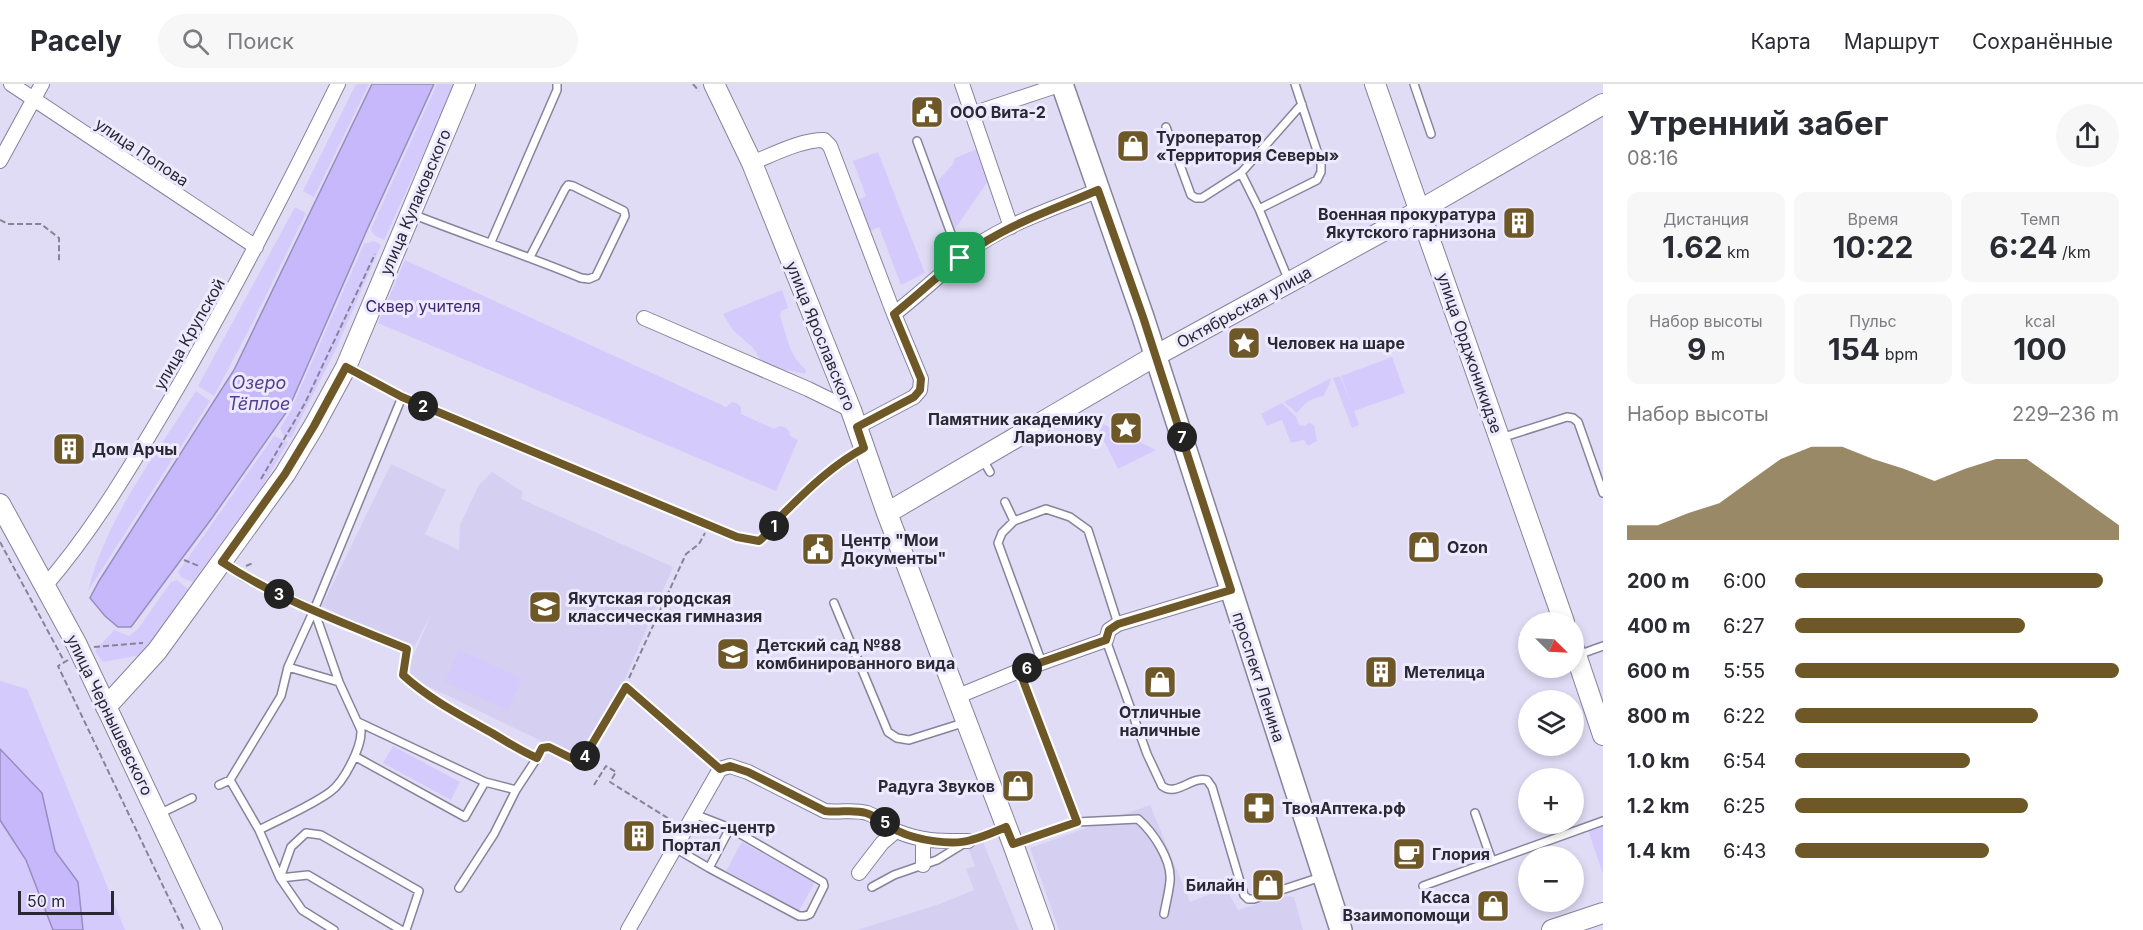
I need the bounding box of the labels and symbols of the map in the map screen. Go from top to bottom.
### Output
public building icon: ООО Вита-2 [909,94,945,130]
place label: ООО Вита-2 [950,102,1046,122]
street label: улица Попова [91,113,193,191]
street label: улица Кулаковского [375,126,455,278]
place label: Туроператор «Территория Северы» [1156,127,1339,165]
shop icon: Туроператор «Территория Северы» [1115,128,1151,164]
place label: Военная прокуратура Якутского гарнизона [1318,204,1496,242]
building icon: Военная прокуратура Якутского гарнизона [1501,205,1537,241]
pin [934,232,985,283]
street label: улица Ярославского [782,258,860,414]
street label: Октябрьская улица [1173,262,1315,352]
street label: улица Орджоникидзе [1433,270,1507,436]
street label: улица Крупской [149,275,229,393]
park label: Сквер учителя [365,296,481,316]
place icon: Человек на шаре [1226,325,1262,361]
place label: Человек на шаре [1267,333,1405,353]
water label: Озеро Тёплое [228,372,290,414]
pin: 2 [408,391,438,421]
place label: Памятник академику Ларионову [928,409,1103,447]
place icon: Памятник академику Ларионову [1108,410,1144,446]
pin: 7 [1167,422,1197,452]
building icon: Дом Арчы [51,431,87,467]
place label: Дом Арчы [92,439,177,459]
pin: 1 [759,511,789,541]
shop icon: Ozon [1406,529,1442,565]
place label: Центр "Мои Документы" [841,530,946,568]
public building icon: Центр "Мои Документы" [800,531,836,567]
place label: Ozon [1447,537,1488,557]
pin: 3 [264,579,294,609]
place label: Якутская городская классическая гимназия [568,588,762,626]
school or university icon: Якутская городская классическая гимназия [527,589,563,625]
street label: проспект Ленина [1228,609,1290,745]
north arrow [1518,612,1584,678]
street label: улица Чернышевского [62,631,158,799]
place label: Детский сад №88 комбинированного вида [756,635,955,673]
school or university icon: Детский сад №88 комбинированного вида [715,636,751,672]
pin: 6 [1012,653,1042,683]
building icon: Метелица [1363,654,1399,690]
place label: Метелица [1404,662,1485,682]
shop icon: Отличные наличные [1142,664,1178,700]
place label: Отличные наличные [1119,702,1201,740]
pin: 4 [570,741,600,771]
shop icon: Радуга Звуков [1000,768,1036,804]
place label: Радуга Звуков [878,776,995,796]
pharmacy icon: ТвояАптека.рф [1241,790,1277,826]
place label: ТвояАптека.рф [1282,798,1406,818]
pin: 5 [870,807,900,837]
place label: Бизнес-центр Портал [662,817,775,855]
building icon: Бизнес-центр Портал [621,818,657,854]
cafe icon: Глория [1391,836,1427,872]
place label: Глория [1432,844,1490,864]
shop icon: Билайн [1250,867,1286,903]
place label: Билайн [1186,875,1245,895]
place label: Касса Взаимопомощи [1342,887,1470,925]
scale bar [18,888,114,916]
shop icon: Касса Взаимопомощи [1475,888,1511,924]

